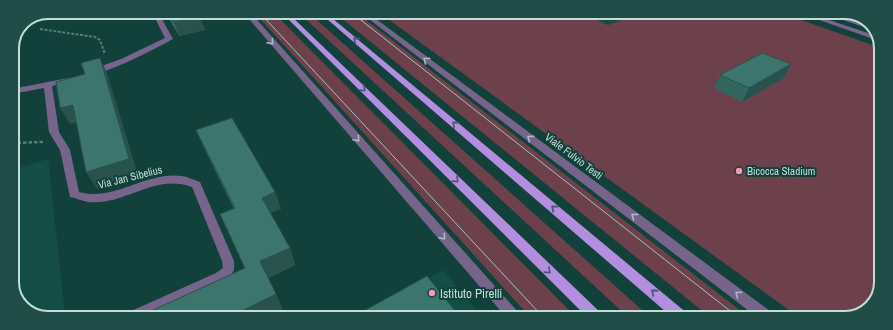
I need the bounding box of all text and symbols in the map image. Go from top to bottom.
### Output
one-way arrow [267,37,274,44]
one-way arrow [353,38,361,45]
one-way arrow [424,58,431,65]
one-way arrow [358,84,366,92]
one-way arrow [453,122,460,129]
street label: Viale Fulvio Testi [542,130,606,182]
one-way arrow [353,134,360,142]
one-way arrow [528,136,535,143]
street label: Via Jan Sibelius [97,162,164,192]
place label: Bicocca Stadium [747,164,815,178]
marker: Bicocca Stadium [734,166,744,176]
one-way arrow [451,175,458,183]
one-way arrow [552,206,559,213]
one-way arrow [631,213,638,221]
one-way arrow [439,232,446,239]
one-way arrow [543,266,551,274]
place label: Istituto Pirelli [440,285,502,302]
marker: Istituto Pirelli [427,288,437,298]
one-way arrow [651,290,658,297]
one-way arrow [735,292,742,299]

